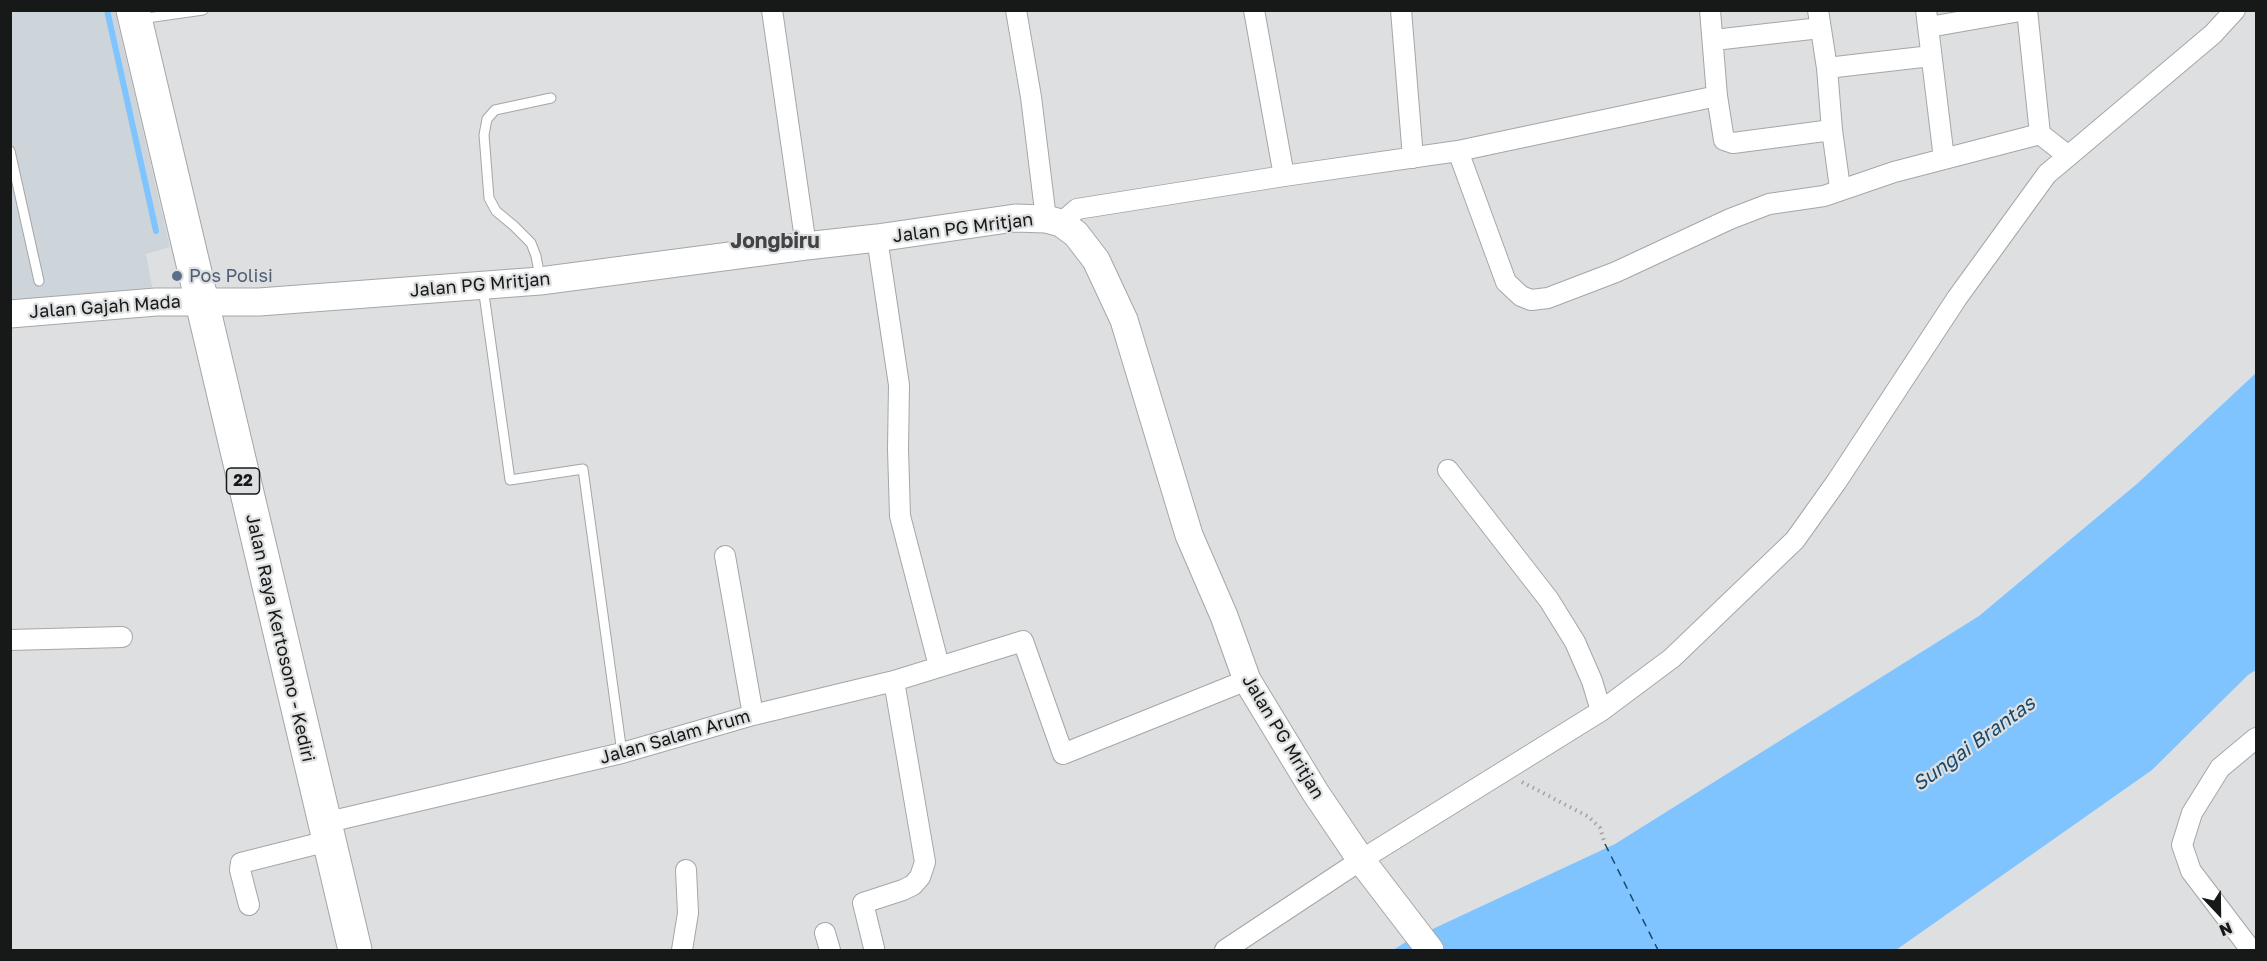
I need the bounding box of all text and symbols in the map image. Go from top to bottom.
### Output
street label: Jalan PG Mritjan [892,209,1034,247]
district label: Jongbiru [730,228,820,254]
place label: Pos Polisi [189,265,273,287]
street label: Jalan PG Mritjan [409,268,551,302]
marker: Pos Polisi [170,269,184,283]
street label: Jalan Gajah Mada [28,291,182,323]
road number: 22 [226,468,260,494]
street label: Jalan Raya Kertosono - Kediri [241,512,319,764]
street label: Jalan PG Mritjan [1237,671,1329,803]
water label: Sungai Brantas [1908,692,2040,796]
street label: Jalan Salam Arum [597,705,753,769]
north arrow [2189,883,2249,943]
text: N [2216,918,2235,941]

